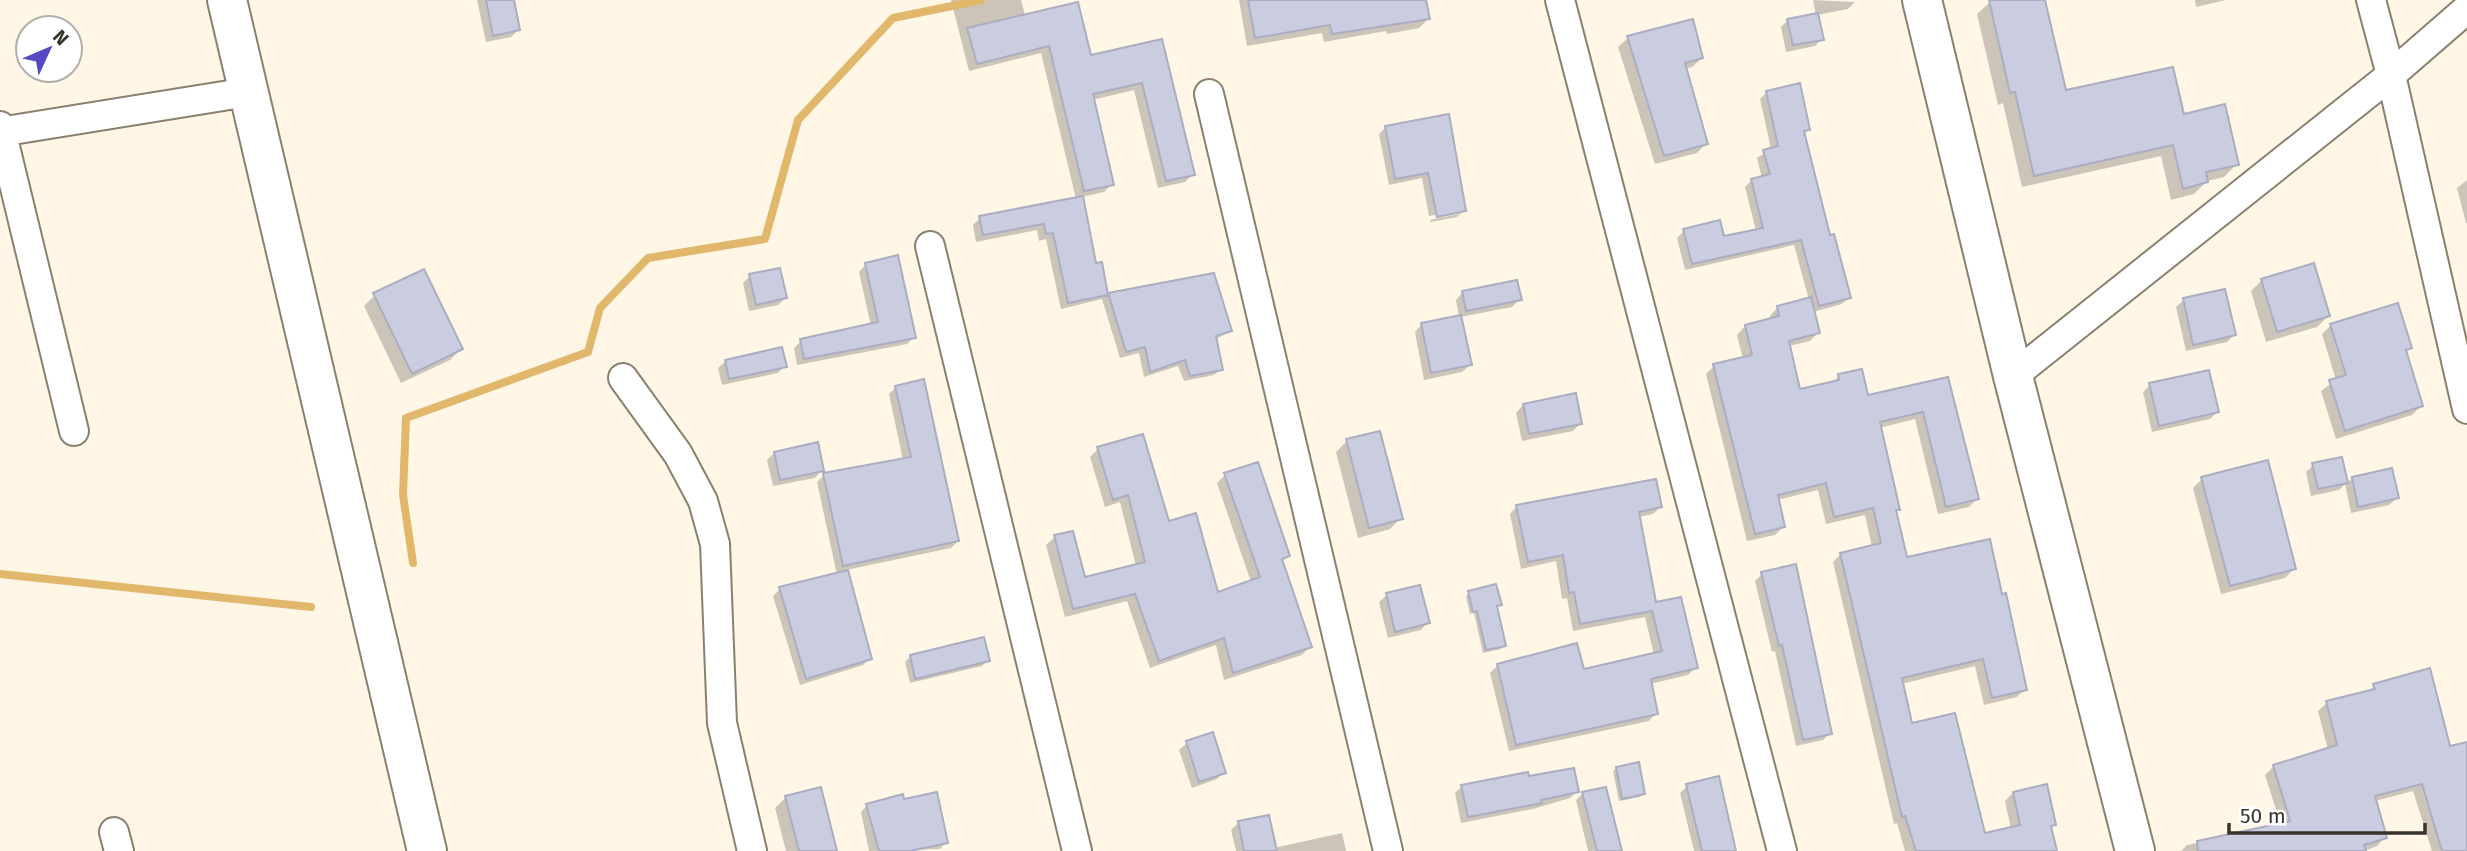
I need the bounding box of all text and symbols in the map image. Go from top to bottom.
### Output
north arrow [14,14,84,84]
text: N [48,25,74,50]
scale bar [2229,792,2425,836]
text: 50 m [2240,803,2286,829]

